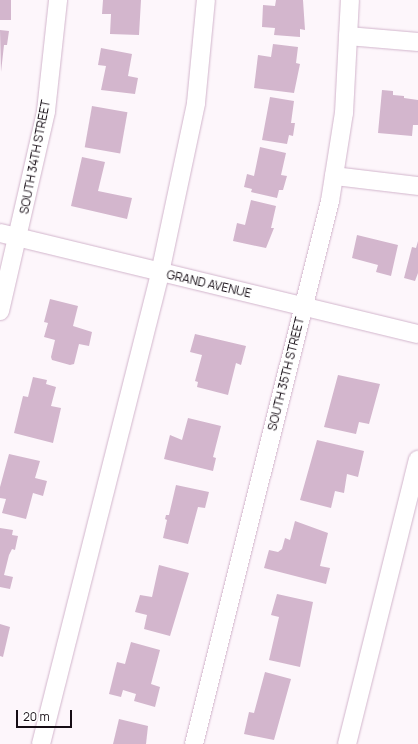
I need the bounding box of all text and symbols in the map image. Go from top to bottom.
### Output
street label: SOUTH 34TH STREET [17,99,53,215]
street label: GRAND AVENUE [165,267,253,301]
street label: SOUTH 35TH STREET [265,316,307,432]
scale bar [18,702,74,728]
text: 20 m [23,708,50,725]

